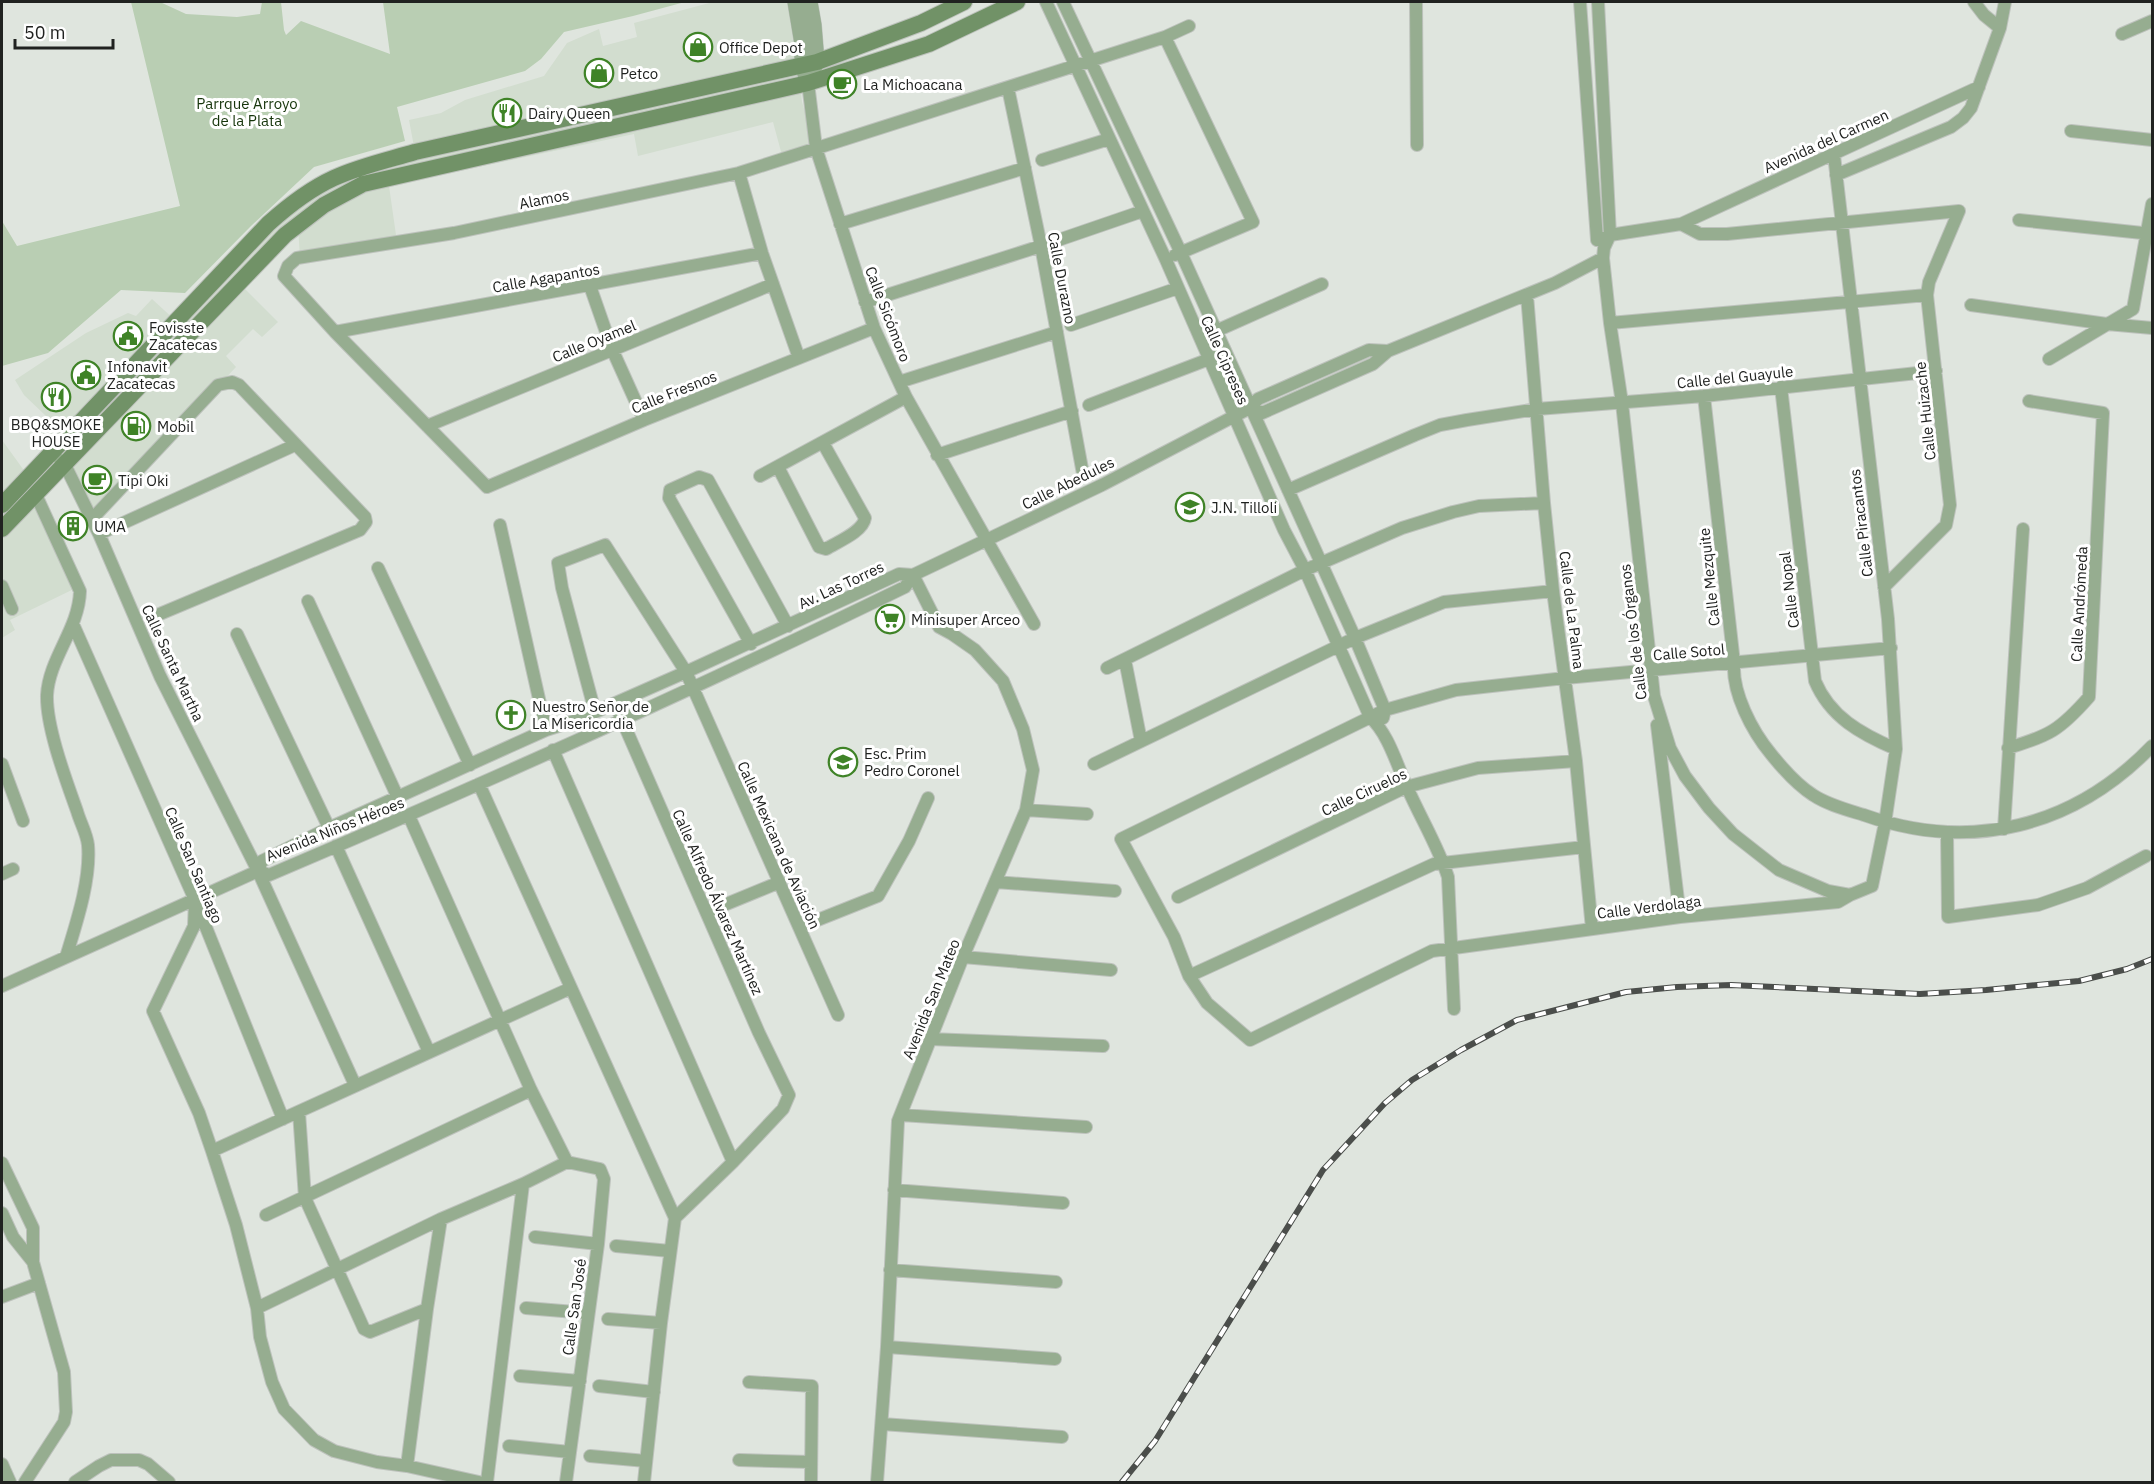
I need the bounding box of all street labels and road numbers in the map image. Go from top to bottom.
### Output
street label: Avenida del Carmen [1761,105,1891,177]
street label: Alamos [517,185,571,213]
street label: Calle Durazno [1044,230,1080,326]
street label: Calle Agapantos [491,259,601,297]
street label: Calle Sicómoro [861,264,915,364]
street label: Calle Cipreses [1197,313,1253,407]
street label: Calle Oyamel [549,316,639,366]
street label: Calle del Guayule [1676,361,1794,393]
street label: Calle Huizache [1910,361,1940,461]
street label: Calle Fresnos [629,366,719,418]
street label: Calle Abedules [1019,452,1117,514]
street label: Calle Piracantos [1845,468,1877,578]
street label: Calle Mezquite [1694,527,1724,627]
street label: Calle Andrómeda [2066,546,2092,662]
street label: Calle de La Palma [1555,550,1589,670]
street label: Calle Nopal [1775,551,1803,629]
street label: Av. Las Torres [795,557,887,613]
street label: Calle de los Órganos [1615,563,1651,701]
street label: Calle Santa Martha [138,602,208,724]
street label: Calle Sotol [1652,639,1726,665]
street label: Calle Mexicana de Aviación [733,758,825,932]
street label: Calle Ciruelos [1318,764,1410,820]
street label: Avenida Niños Héroes [263,793,407,865]
street label: Calle San Santiago [161,804,227,926]
street label: Calle Alfredo Álvarez Martínez [668,806,768,998]
street label: Calle Verdolaga [1596,891,1702,923]
street label: Avenida San Mateo [898,936,964,1062]
street label: Calle San José [558,1257,590,1357]

